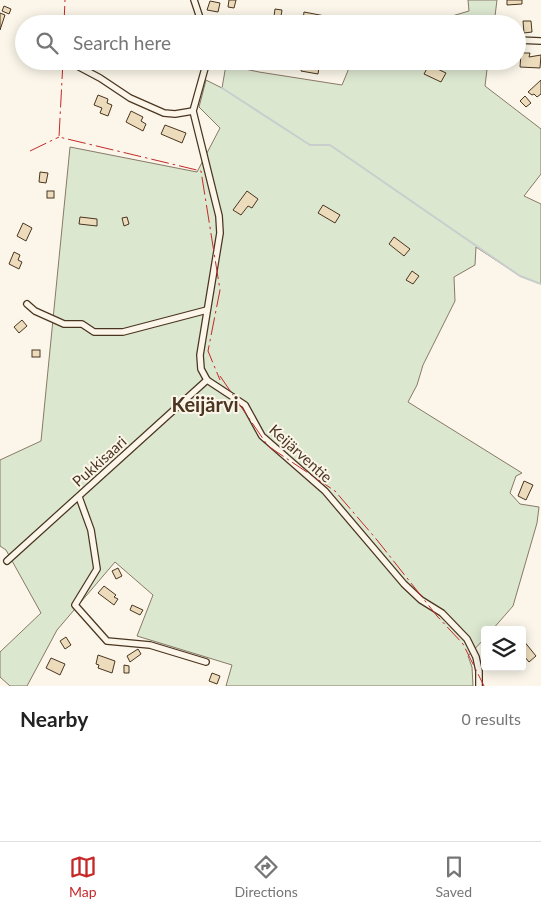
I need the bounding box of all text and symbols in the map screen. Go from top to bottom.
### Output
search box [15,15,526,70]
icon: search [33,29,61,57]
text: Search here [73,31,171,54]
district label: Keijärvi [171,392,239,416]
street label: Keijärventie [266,420,336,486]
street label: Pukkisaari [68,432,130,490]
map controls [481,626,526,671]
button: layers [481,626,526,671]
text: Nearby [20,706,88,731]
text: 0 results [461,709,521,728]
tab: Map [69,853,97,900]
tab: Directions [235,853,298,900]
tab: Saved [436,853,472,900]

